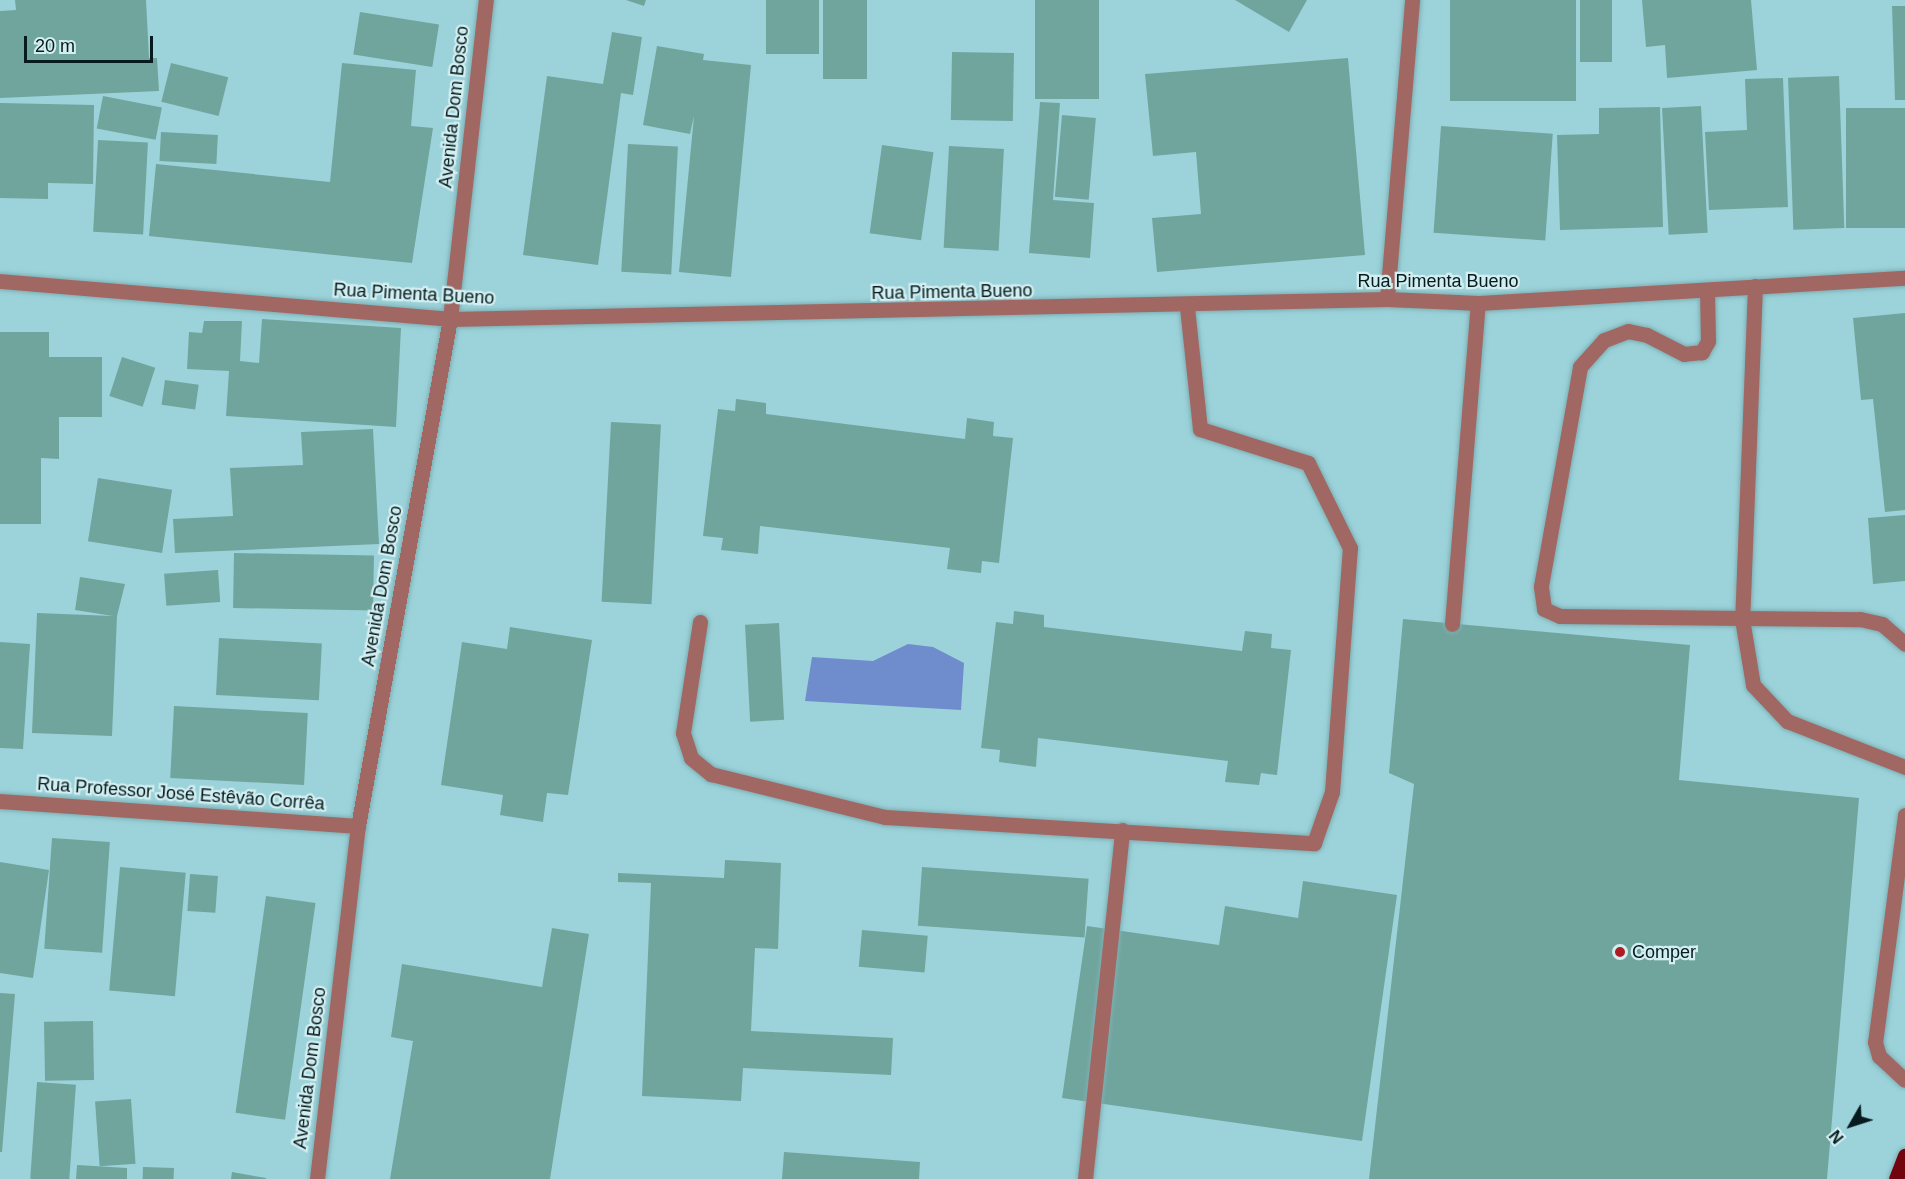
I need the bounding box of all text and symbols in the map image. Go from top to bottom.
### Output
scale bar [27,24,156,62]
street label: Avenida Dom Bosco [435,25,473,189]
text: 20 m [35,36,75,56]
street label: Rua Pimenta Bueno [1357,270,1519,292]
street label: Rua Pimenta Bueno [333,279,495,309]
street label: Rua Pimenta Bueno [871,280,1033,304]
street label: Avenida Dom Bosco [357,504,407,668]
street label: Rua Professor José Estêvão Corrêa [37,773,325,815]
place label: Comper [1632,941,1696,963]
marker: Comper [1613,945,1627,959]
street label: Avenida Dom Bosco [289,986,331,1150]
north arrow [1821,1095,1881,1155]
text: N [1826,1127,1847,1146]

